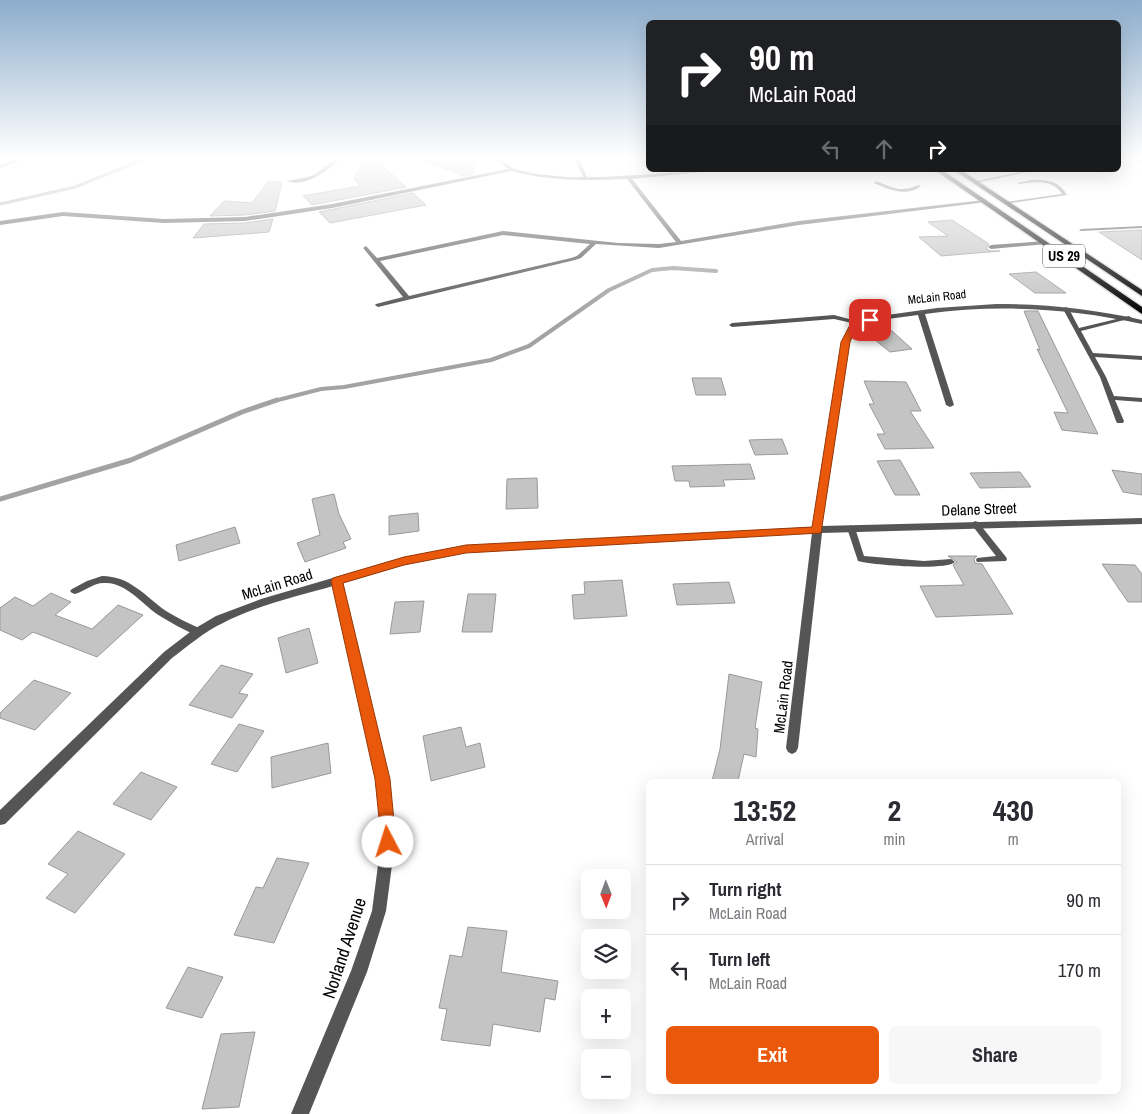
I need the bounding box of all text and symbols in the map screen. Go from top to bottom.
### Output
text: 90 m [749,34,814,81]
icon: right [666,40,731,105]
text: McLain Road [749,79,856,109]
icon: left [817,135,845,163]
icon: ahead [870,135,898,163]
icon: right [923,135,951,163]
road number: US 29 [1043,245,1085,268]
street label: McLain Road [907,286,967,308]
pin [849,299,891,341]
icon: arrive [856,306,884,334]
street label: Delane Street [941,497,1018,521]
street label: McLain Road [239,563,315,605]
street label: McLain Road [768,659,798,735]
text: 13:52 [733,790,796,830]
text: 2 [888,790,901,830]
text: 430 [993,790,1034,830]
position arrow [361,815,413,867]
text: Arrival [746,828,784,850]
text: min [883,828,905,850]
text: m [1008,828,1019,850]
north arrow [581,869,631,919]
map controls [581,869,631,1099]
text: Turn right [709,876,781,902]
icon: right [666,886,694,914]
text: 90 m [1066,887,1101,913]
street label: Norland Avenue [316,894,372,1002]
text: McLain Road [709,902,787,924]
button: layers [581,929,631,979]
text: Turn left [709,946,770,972]
icon: left [666,956,694,984]
text: 170 m [1058,957,1101,983]
text: McLain Road [709,972,787,994]
button: + [581,989,631,1039]
button: Exit [666,1026,879,1084]
button: Share [889,1026,1101,1084]
button: − [581,1049,631,1099]

